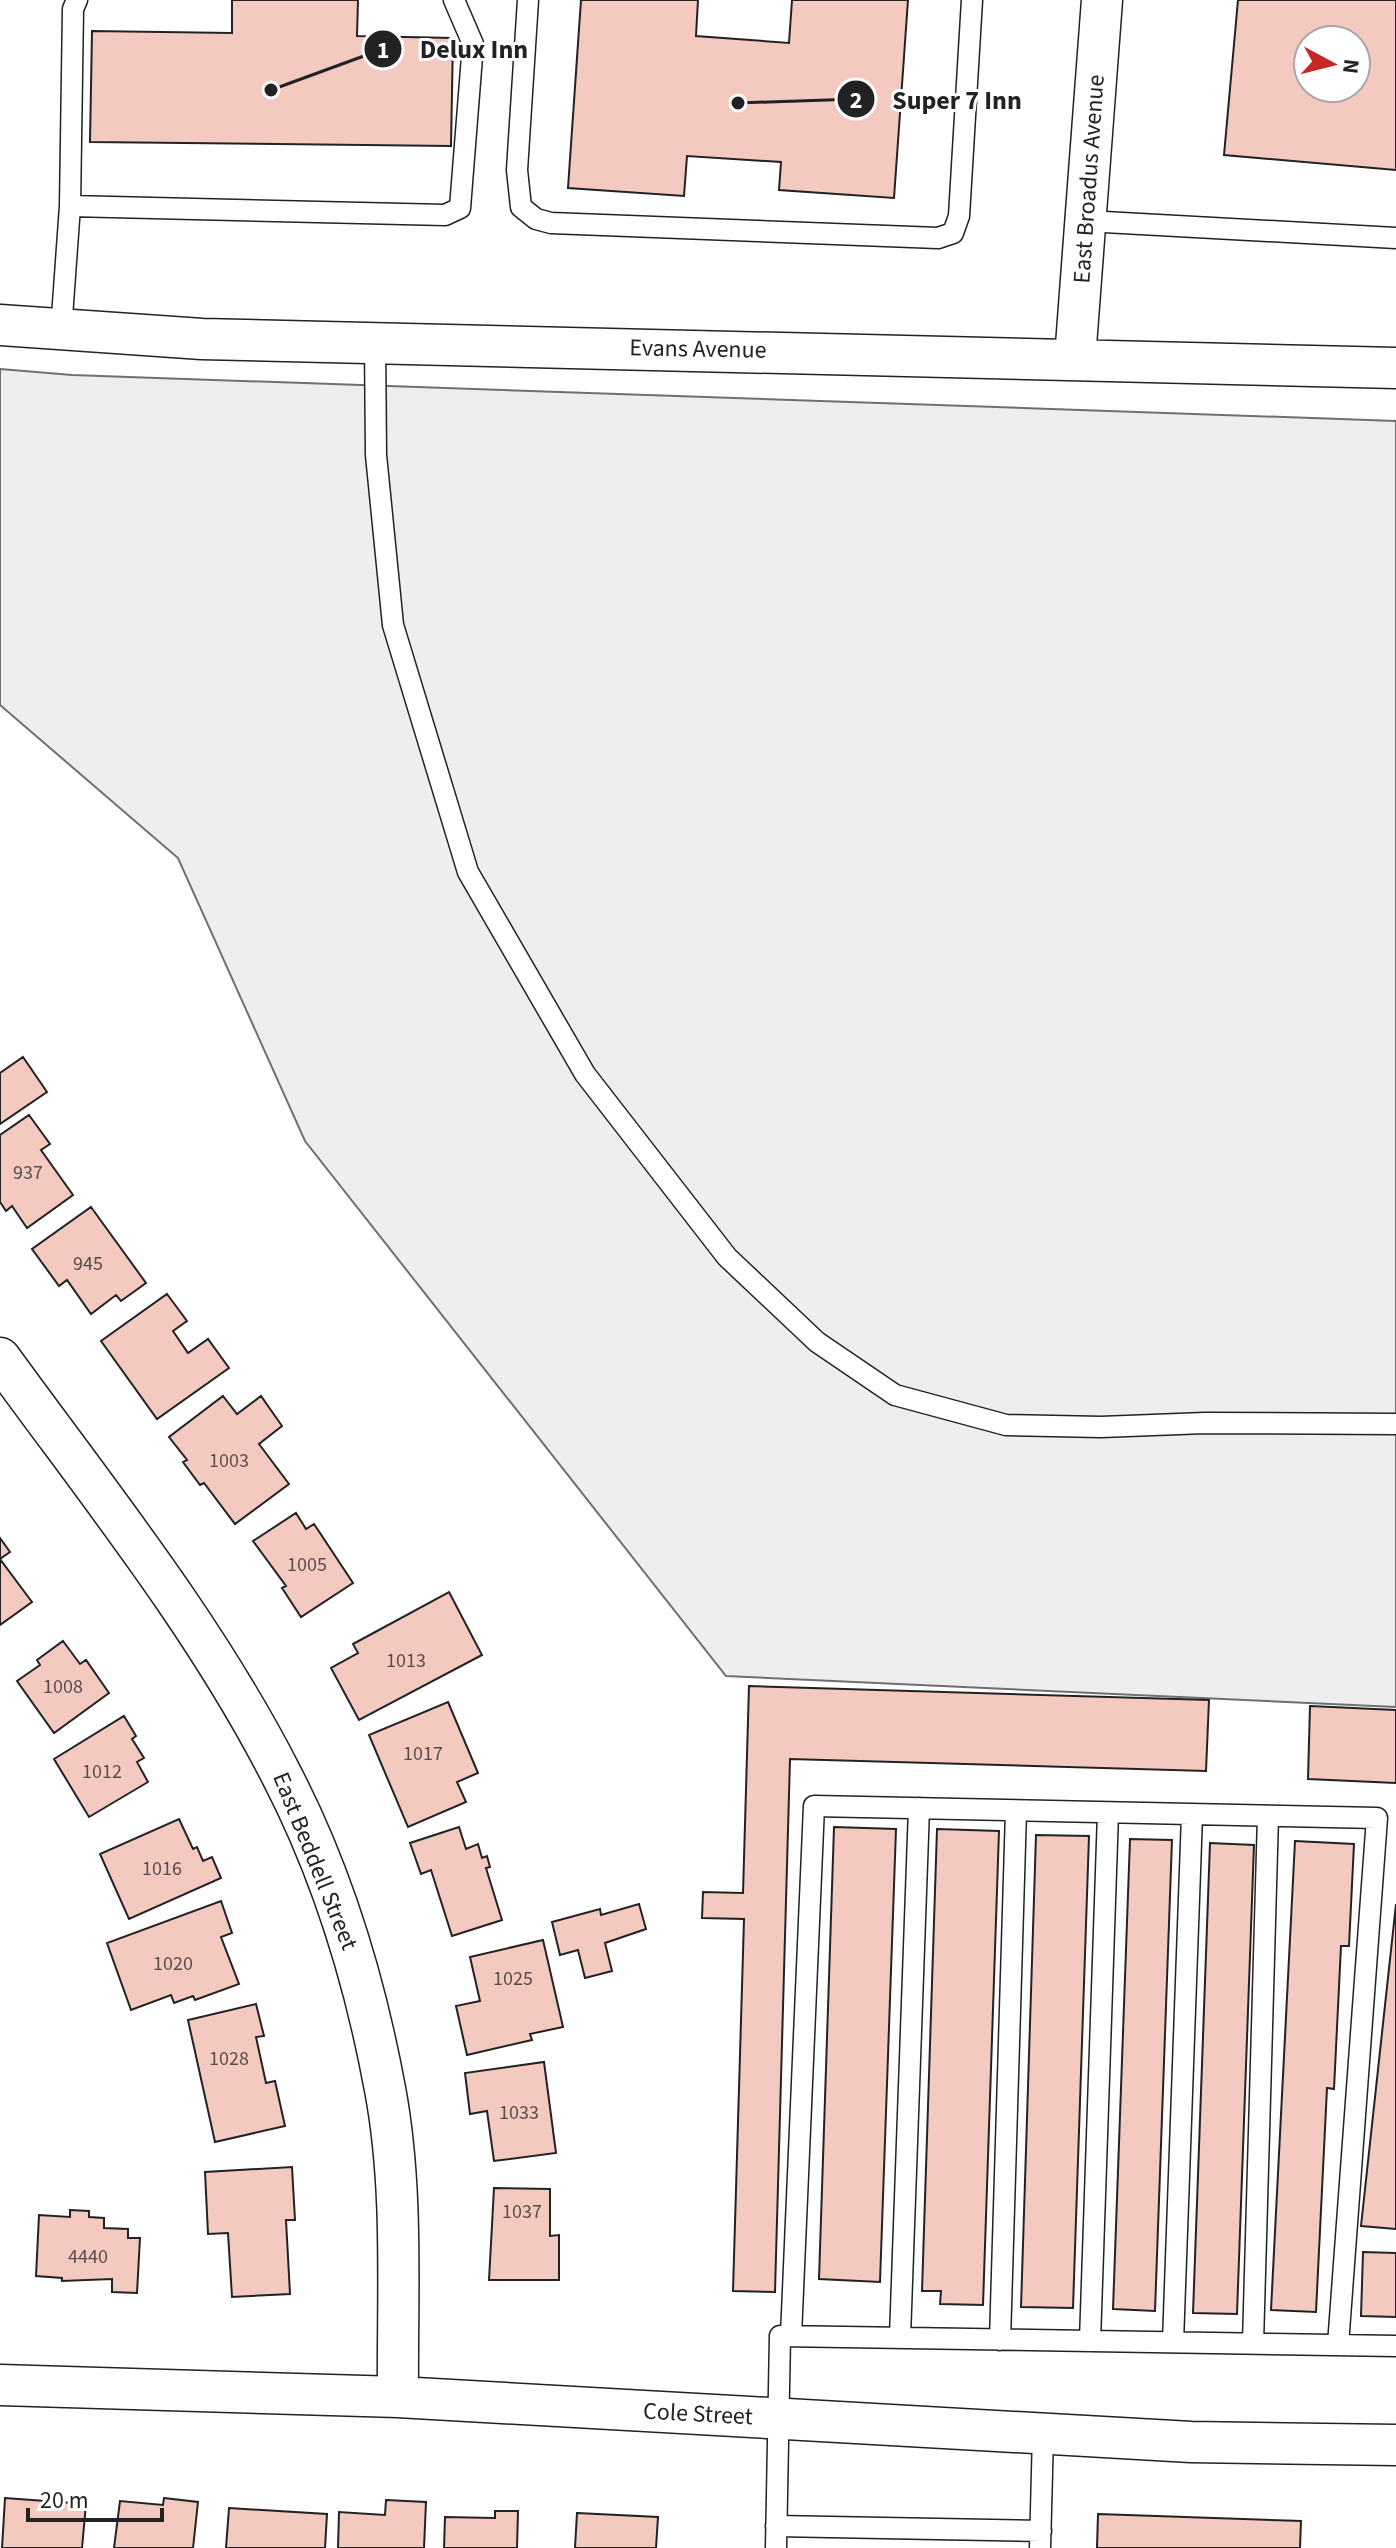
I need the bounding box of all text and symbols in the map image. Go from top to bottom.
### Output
callout: Delux Inn [363,24,544,74]
north arrow [1292,24,1372,104]
text: Delux Inn [420,31,528,68]
text: 1 [377,33,389,68]
text: N [1334,57,1368,76]
street label: East Broadus Avenue [1064,73,1114,285]
callout: Super 7 Inn [836,74,1038,124]
text: Super 7 Inn [892,82,1022,119]
text: 2 [850,83,862,118]
street label: Evans Avenue [629,330,767,368]
house number: 937 [13,1159,43,1187]
house number: 945 [73,1250,103,1278]
house number: 1003 [209,1447,249,1475]
house number: 1005 [287,1551,327,1579]
house number: 1013 [386,1647,426,1675]
house number: 1008 [43,1673,83,1701]
house number: 1017 [403,1740,443,1768]
house number: 1012 [82,1758,122,1786]
street label: East Beddell Street [263,1767,367,1955]
house number: 1016 [142,1855,182,1883]
house number: 1020 [153,1950,193,1978]
house number: 1025 [493,1965,533,1993]
house number: 1028 [209,2045,249,2073]
house number: 1033 [499,2099,539,2127]
house number: 1037 [502,2198,542,2226]
house number: 4440 [68,2243,108,2271]
street label: Cole Street [642,2394,754,2434]
scale bar [28,2472,162,2522]
text: 20 m [40,2483,89,2518]

